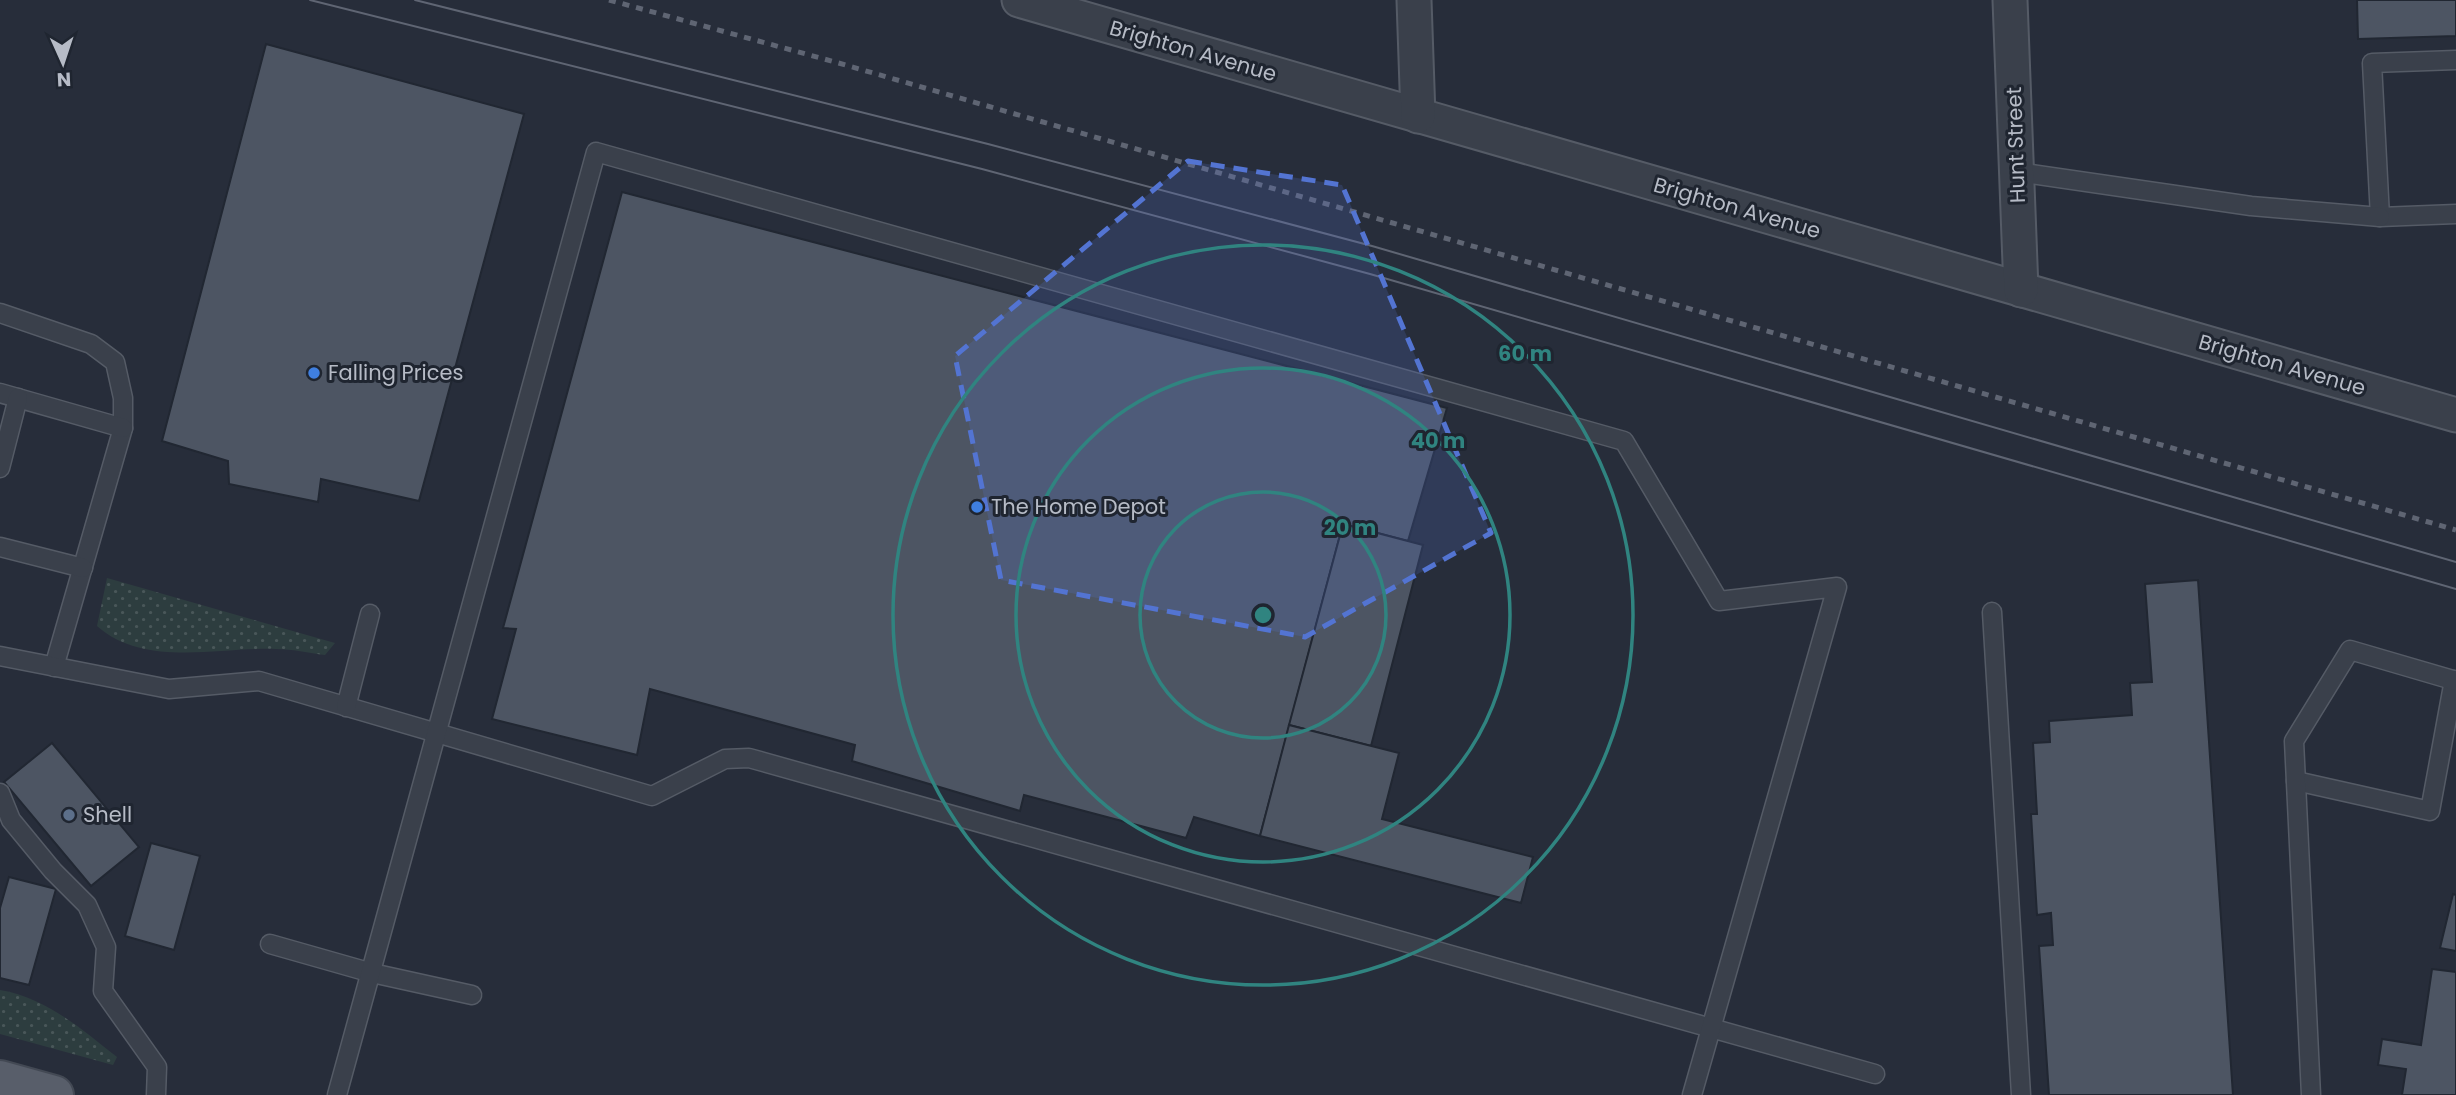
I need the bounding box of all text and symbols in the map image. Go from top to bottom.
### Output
street label: Brighton Avenue [1106,13,1280,88]
north arrow [28,28,98,98]
text: N [56,66,72,93]
street label: Hunt Street [1999,86,2032,204]
street label: Brighton Avenue [1650,170,1824,245]
street label: Brighton Avenue [2195,327,2369,402]
text: 60 m [1498,339,1552,368]
place label: Falling Prices [328,358,463,387]
marker: Falling Prices [306,365,322,381]
text: 40 m [1411,426,1465,455]
place label: The Home Depot [991,492,1166,521]
marker: The Home Depot [969,499,985,515]
text: 20 m [1324,513,1376,542]
centre of rings [1251,603,1275,627]
place label: Shell [83,800,132,829]
marker: Shell [61,807,77,823]

